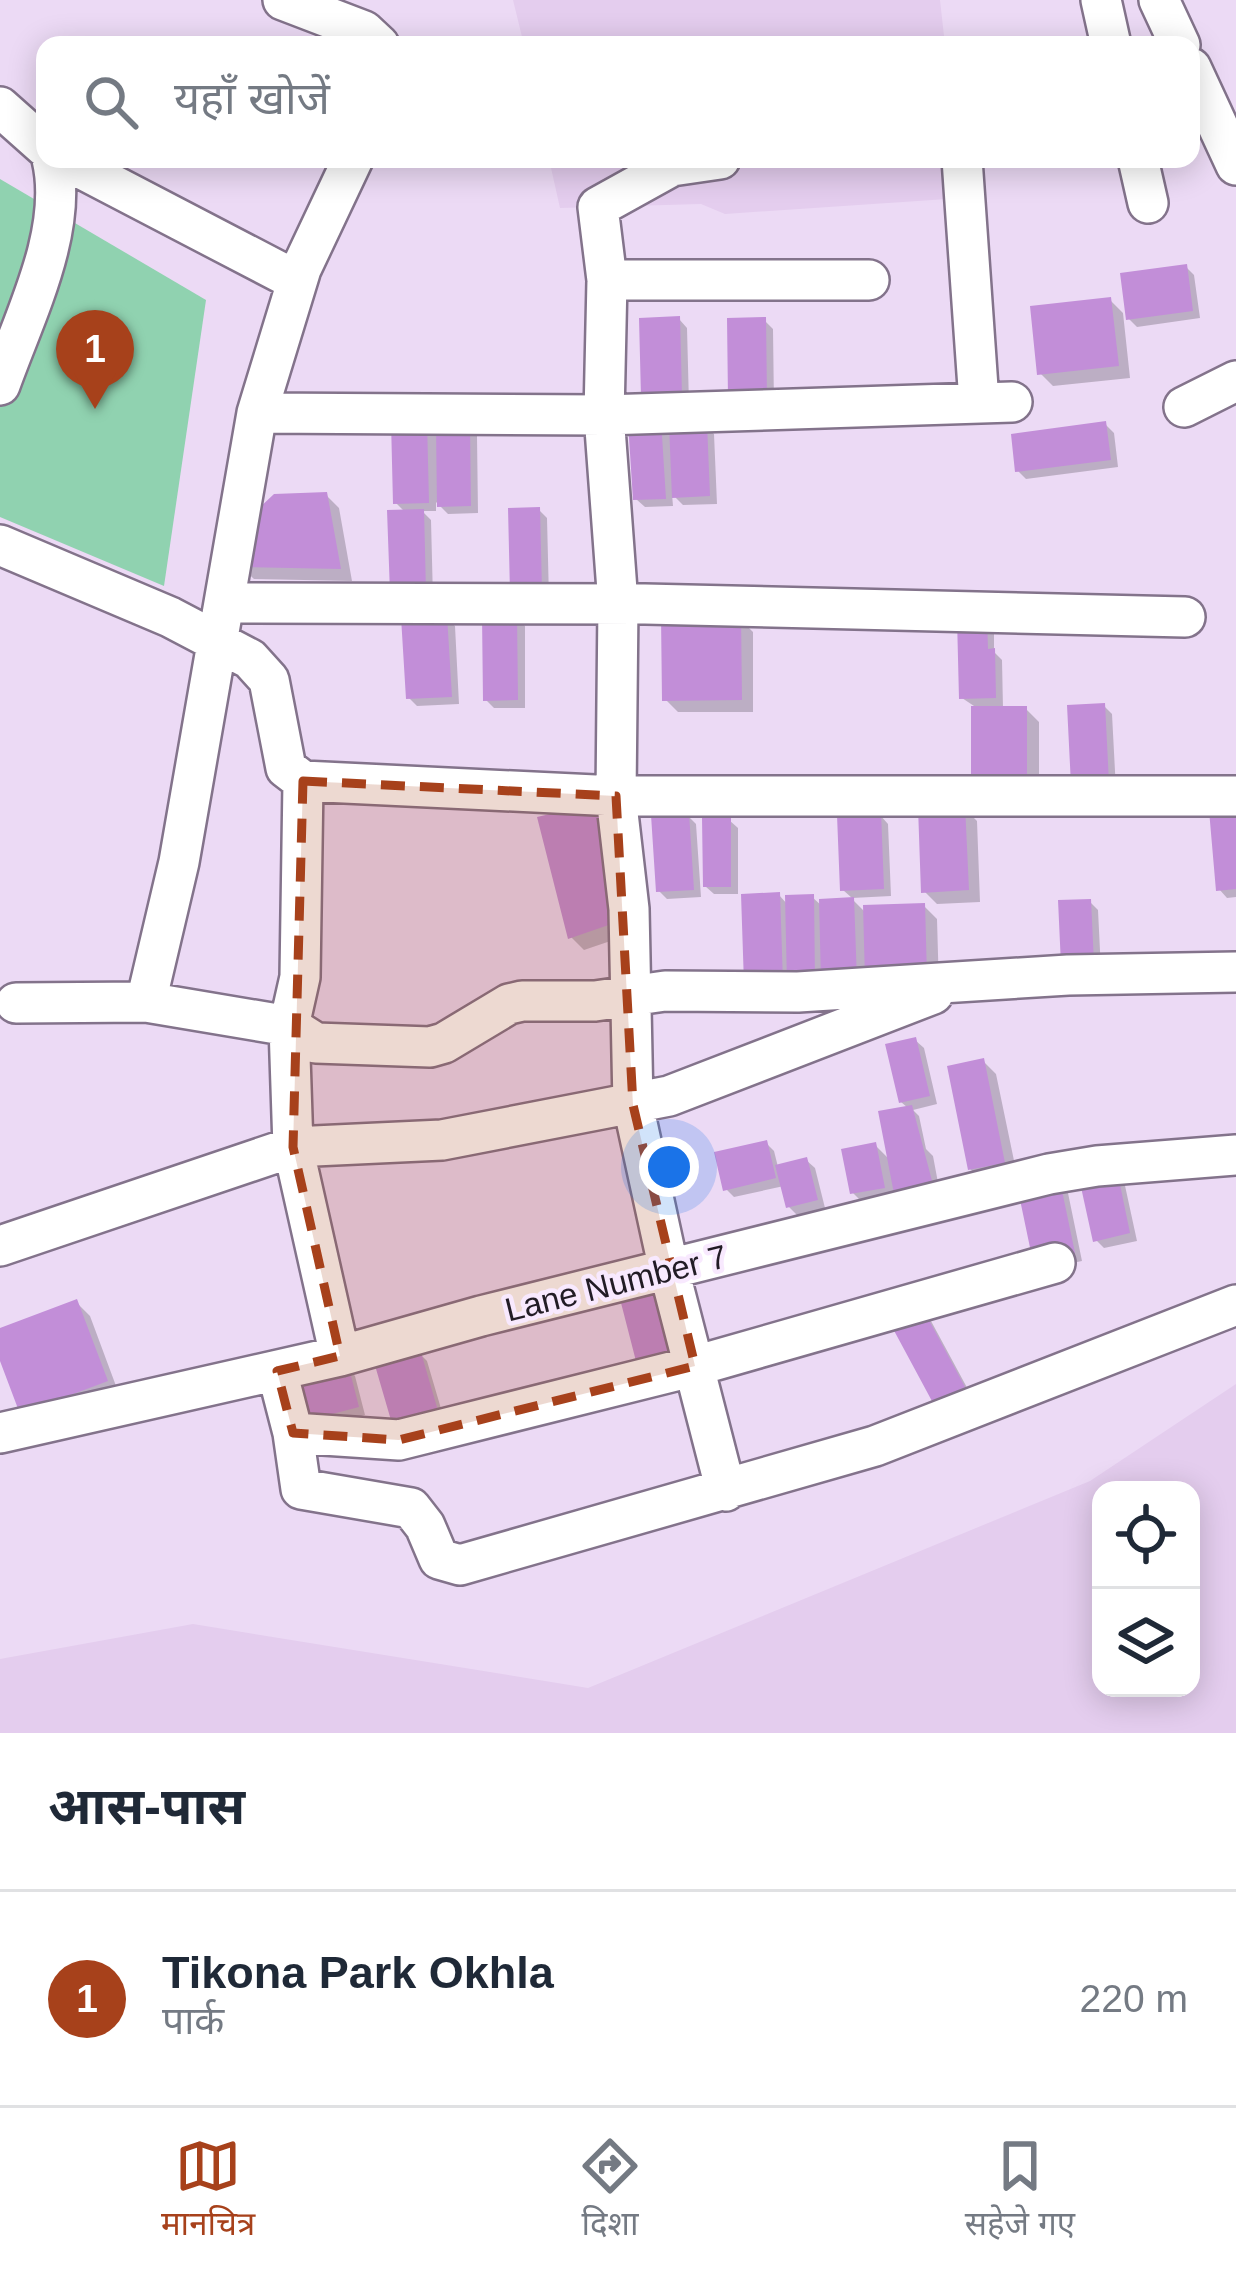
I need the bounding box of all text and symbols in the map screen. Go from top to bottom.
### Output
search box [36,36,1200,168]
icon: search [78,69,144,135]
text: यहाँ खोजें [174,73,330,124]
pin: 1 [56,310,134,409]
your location [639,1137,699,1197]
street label: Lane Number 7 [501,1238,731,1328]
map controls [1092,1481,1200,1697]
button: locate [1092,1481,1200,1589]
button: layers [1092,1589,1200,1697]
text: आस-पास [48,1778,245,1835]
text: Tikona Park Okhla [162,1947,554,1998]
text: 1 [76,1977,98,2020]
text: 220 m [1080,1977,1188,2020]
text: पार्क [162,1999,224,2042]
tab: मानचित्र [161,2133,255,2248]
tab: दिशा [577,2133,643,2248]
tab: सहेजे गए [965,2133,1075,2248]

